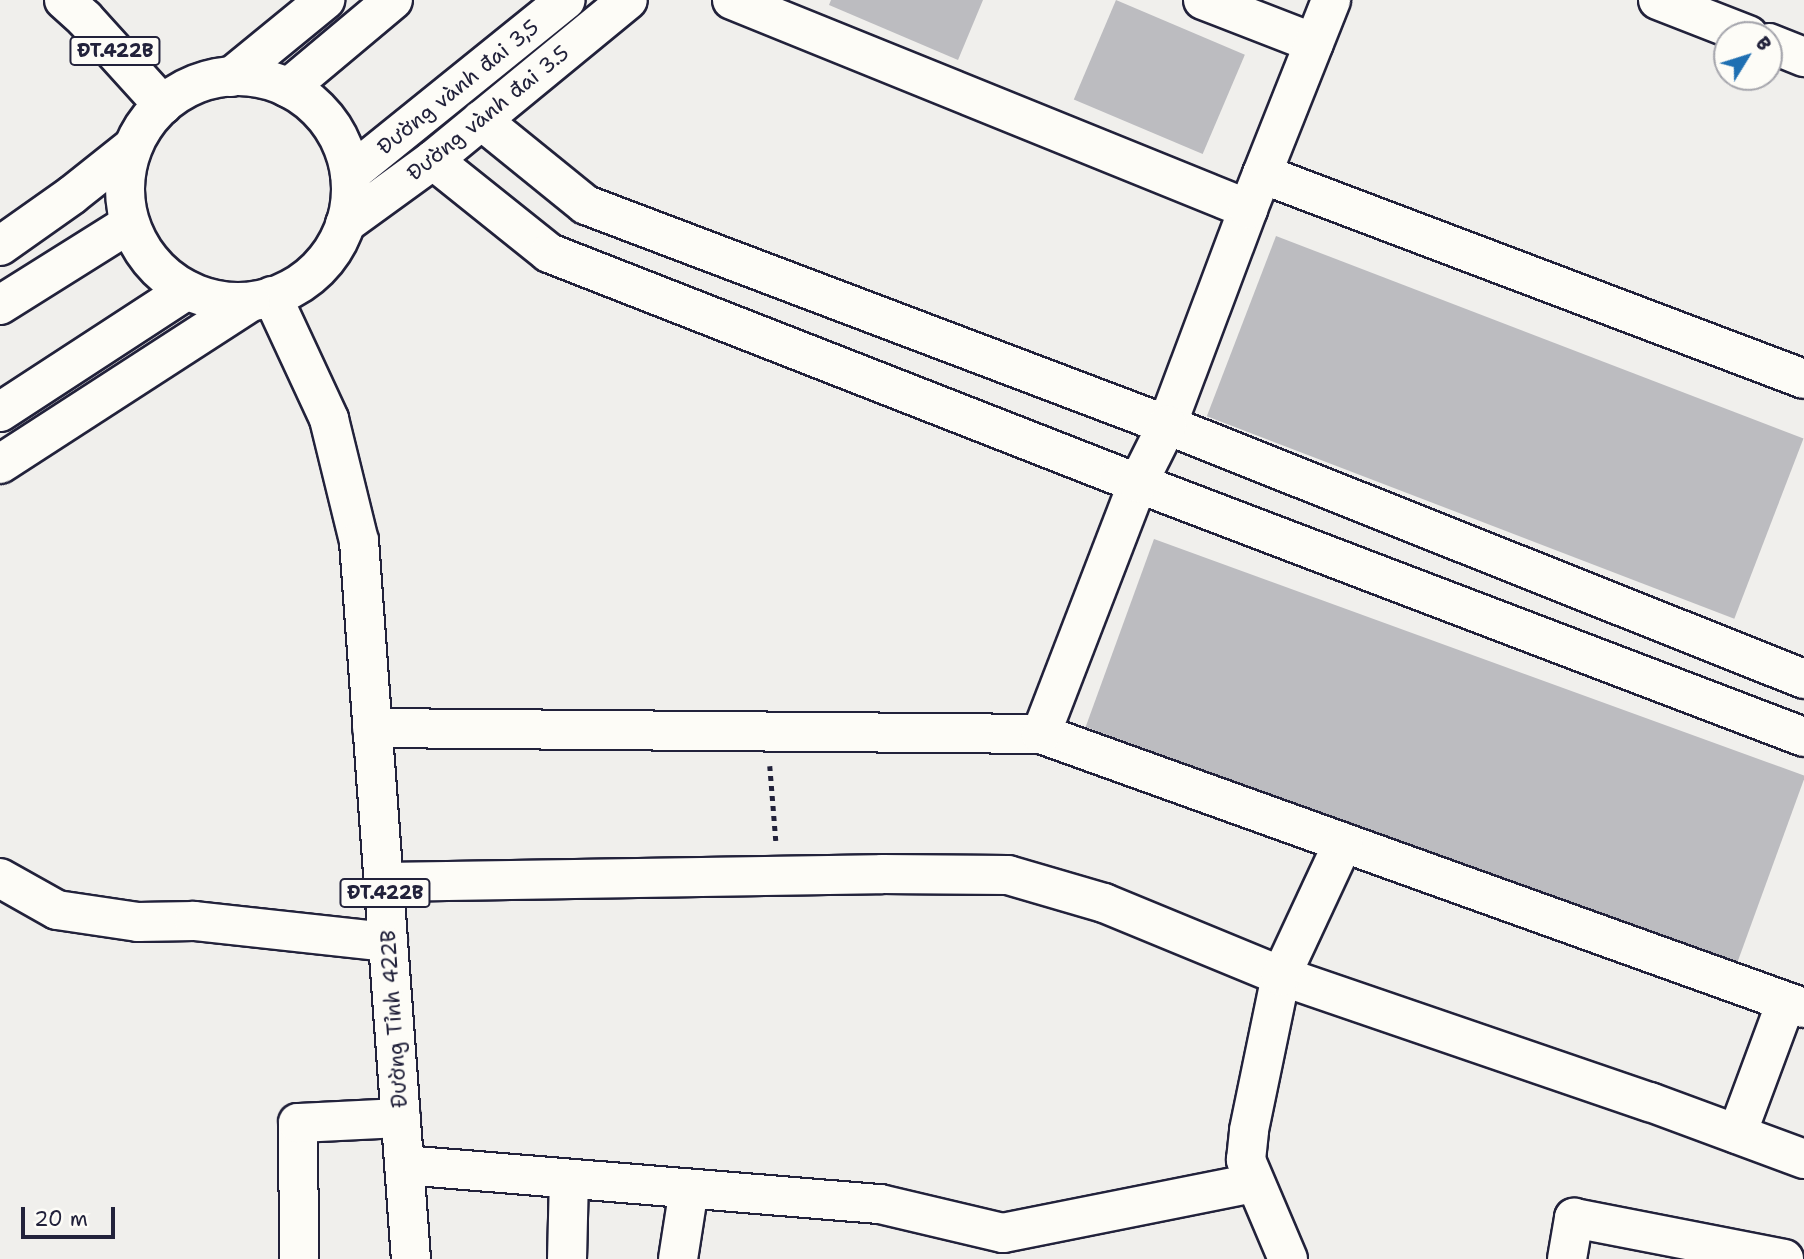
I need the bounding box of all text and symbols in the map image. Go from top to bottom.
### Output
street label: Đường vành đai 3,5 [372,14,544,160]
north arrow [1713,21,1783,91]
text: B [1750,32,1777,56]
road number: ĐT.422B [68,36,162,66]
street label: Đường vành đai 3.5 [402,40,574,186]
road number: ĐT.422B [338,878,432,908]
street label: Đường Tỉnh 422B [375,929,413,1109]
scale bar [24,1192,119,1236]
text: 20 m [34,1205,88,1233]

